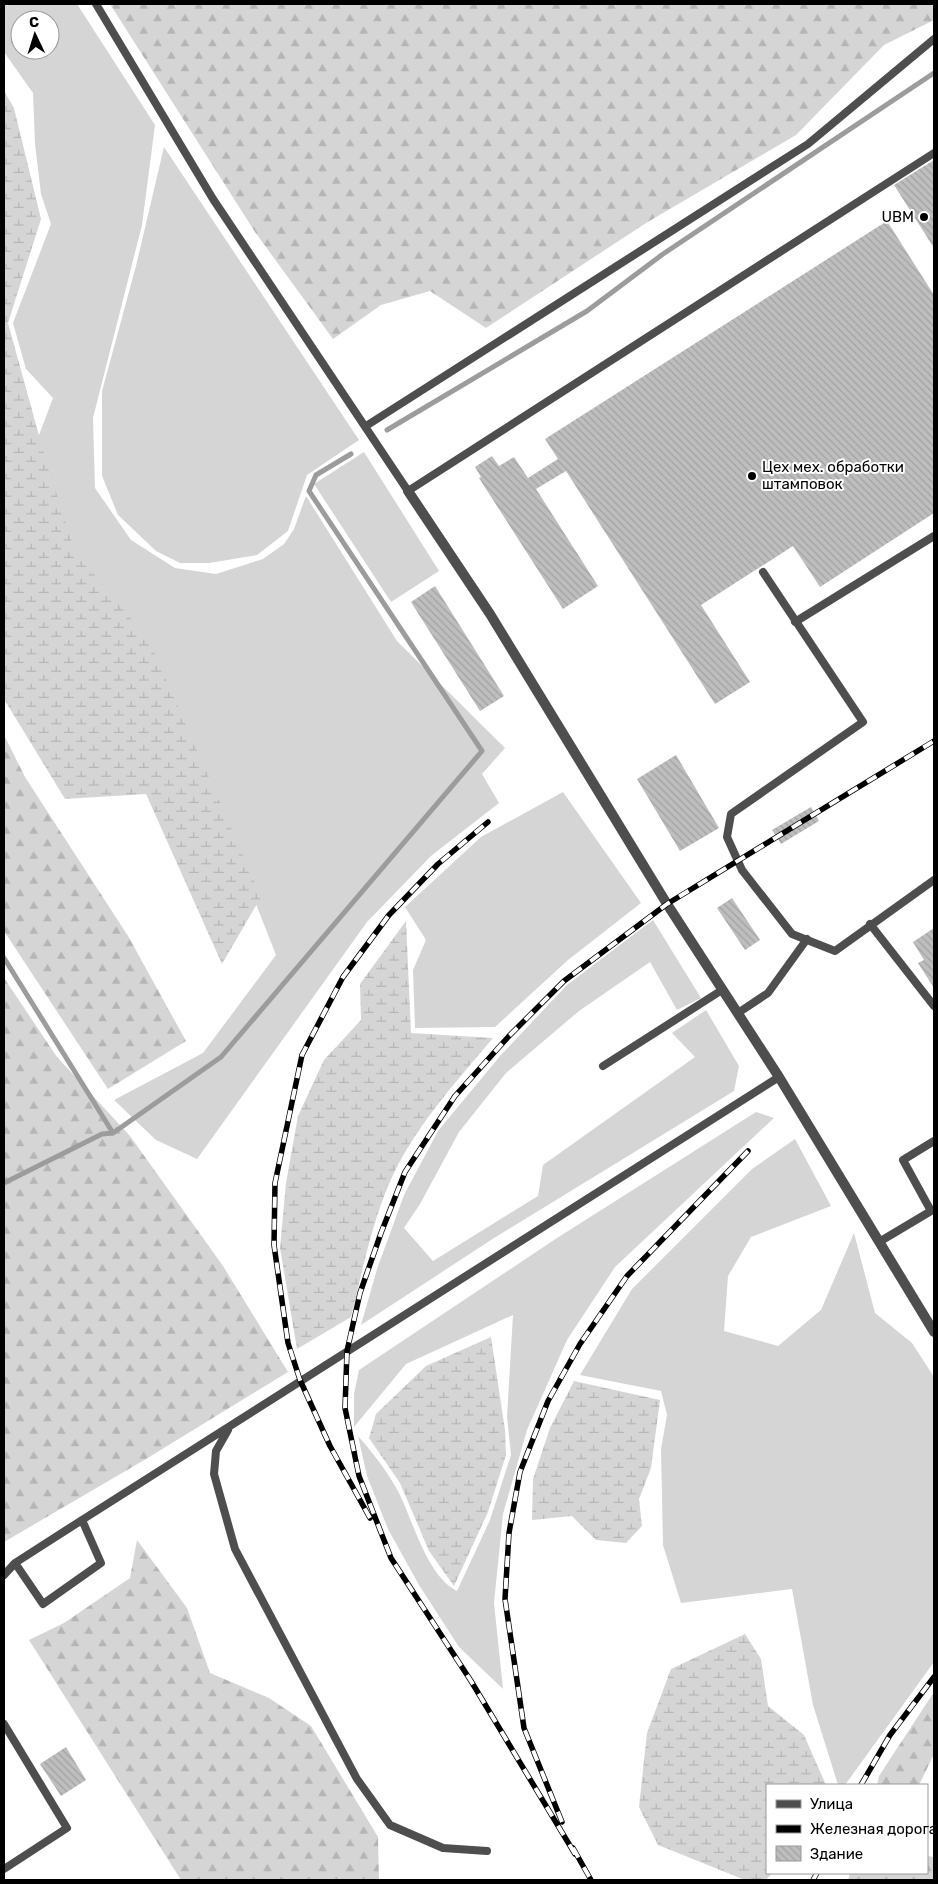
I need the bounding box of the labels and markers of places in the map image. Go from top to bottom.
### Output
place label: UBM [882,208,914,226]
marker: UBM [918,211,930,223]
place label: Цех мех. обработки штамповок [762,458,904,493]
marker: Цех мех. обработки штамповок [746,470,758,482]

